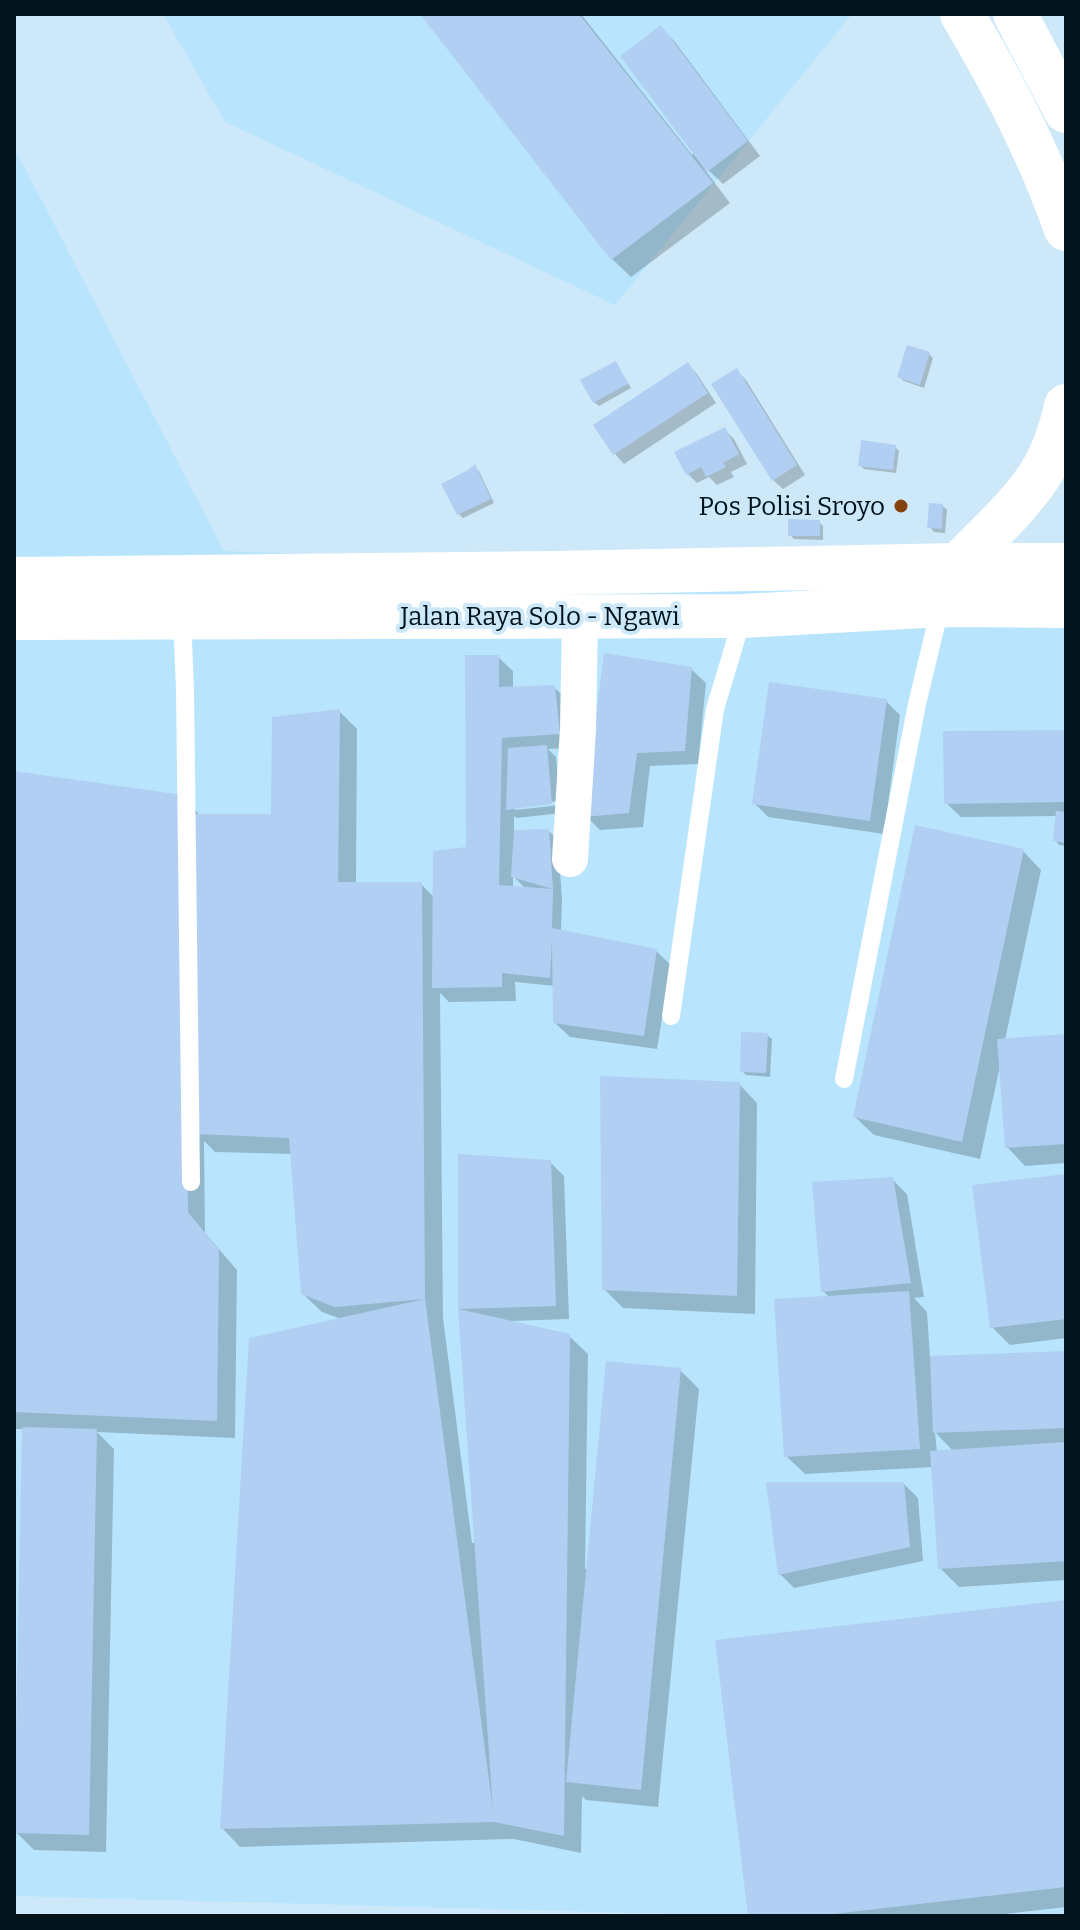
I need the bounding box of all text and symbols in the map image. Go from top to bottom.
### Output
place label: Pos Polisi Sroyo [699,491,885,522]
marker: Pos Polisi Sroyo [892,497,910,515]
street label: Jalan Raya Solo - Ngawi [399,601,680,632]

